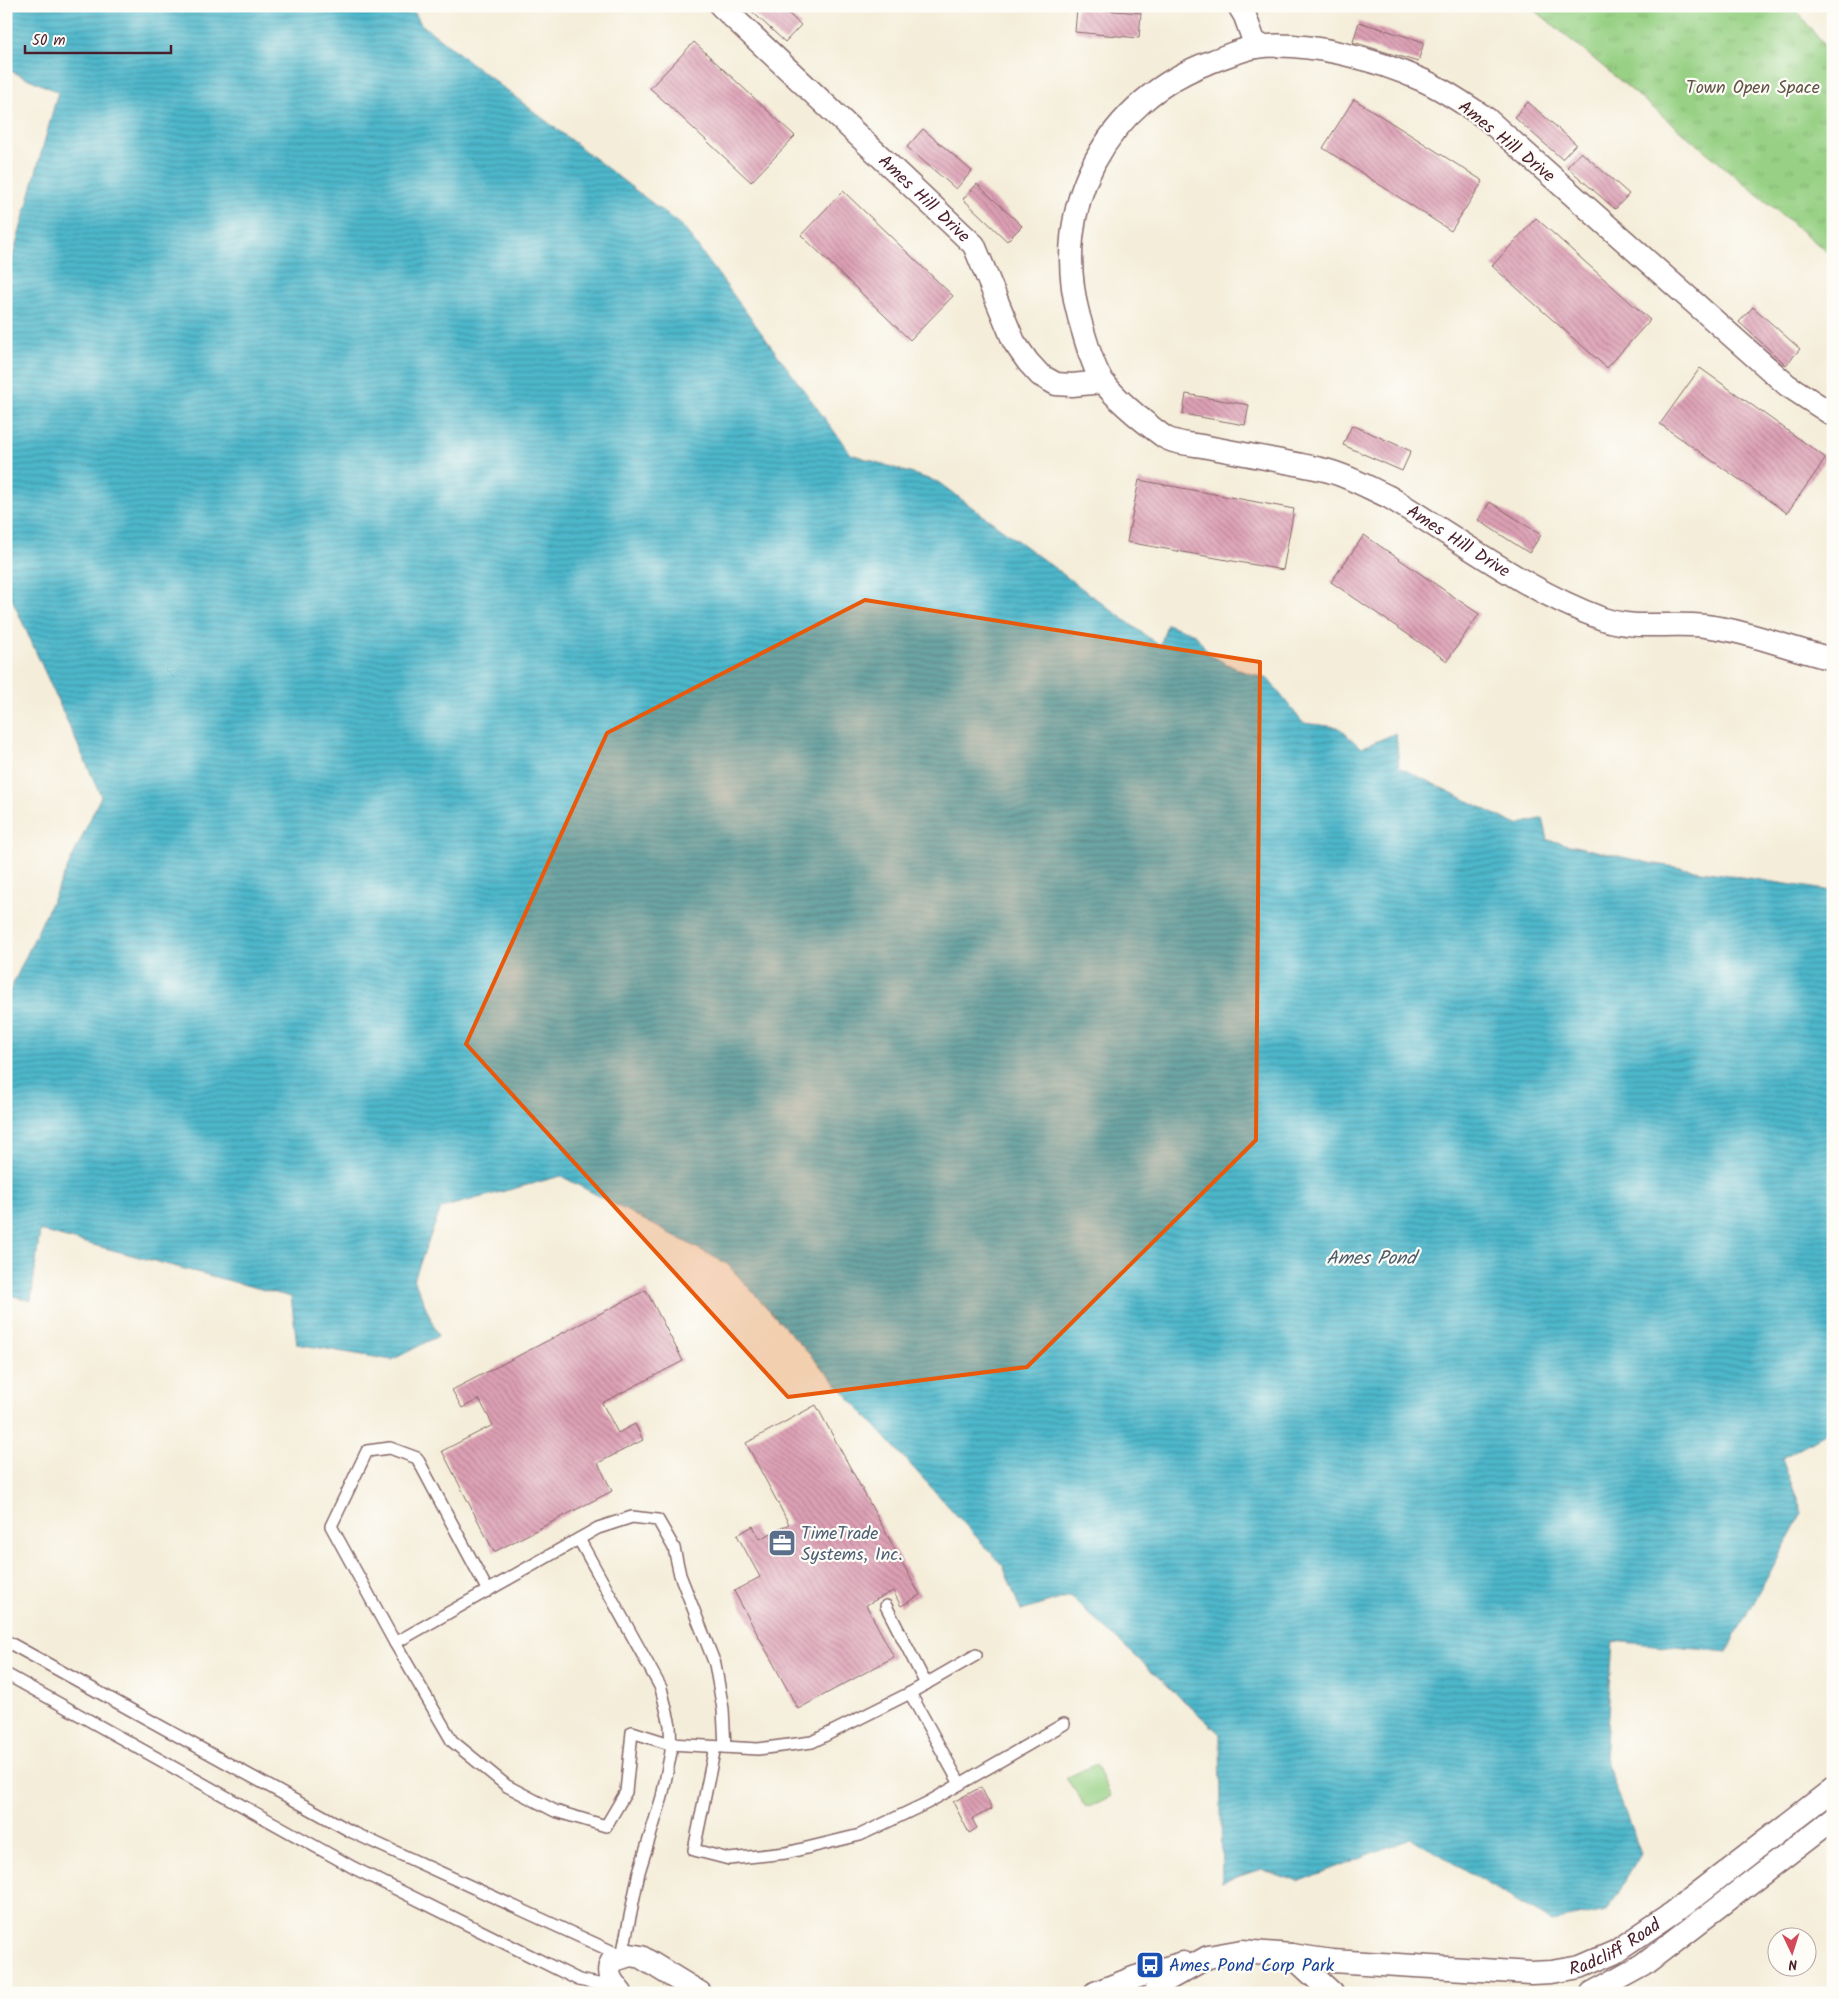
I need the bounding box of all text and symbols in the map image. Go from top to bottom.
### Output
scale bar [25,22,171,54]
text: 50 m [32,29,66,53]
park label: Town Open Space [1686,74,1820,103]
street label: Ames Hill Drive [1451,94,1561,191]
street label: Ames Hill Drive [871,148,976,251]
street label: Ames Hill Drive [1400,498,1515,586]
water label: Ames Pond [1326,1244,1420,1274]
place label: TimeTrade Systems, Inc. [801,1520,903,1570]
office icon: TimeTrade Systems, Inc. [767,1528,797,1558]
street label: Radcliff Road [1567,1911,1668,1985]
north arrow [1766,1926,1816,1976]
bus stop icon: Ames Pond Corp Park [1135,1950,1165,1980]
place label: Ames Pond Corp Park [1169,1952,1335,1981]
text: N [1788,1953,1798,1975]

